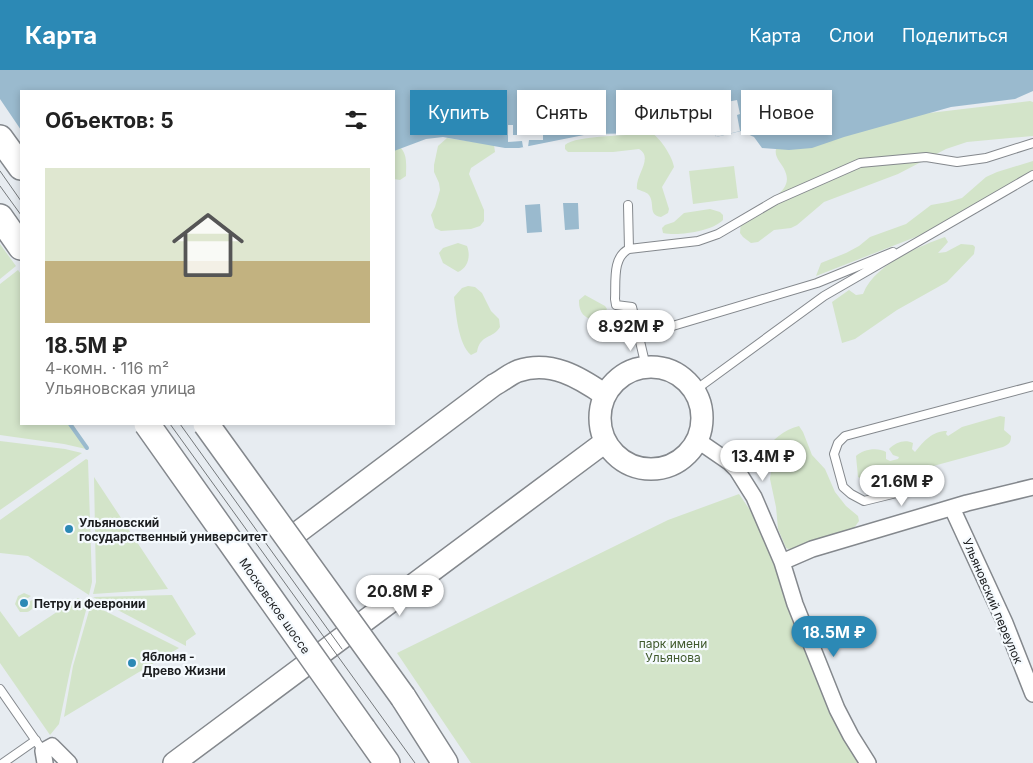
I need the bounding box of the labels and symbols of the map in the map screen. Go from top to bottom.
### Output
pin: 8.92M ₽ [585,310,677,352]
pin: 13.4M ₽ [717,440,809,482]
pin: 21.6M ₽ [856,464,948,507]
place label: Ульяновский государственный университет [79,515,267,544]
marker: Ульяновский государственный университет [63,523,75,535]
street label: Ульяновский переулок [960,536,1026,666]
street label: Московское шоссе [236,555,314,657]
pin: 20.8M ₽ [354,574,446,617]
place label: Петру и Февронии [34,596,145,611]
marker: Петру и Февронии [18,597,30,609]
pin: 18.5M ₽ [788,616,880,658]
park label: парк имени Ульянова [639,636,707,665]
place label: Яблоня - Древо Жизни [142,649,226,678]
marker: Яблоня - Древо Жизни [126,657,138,669]

